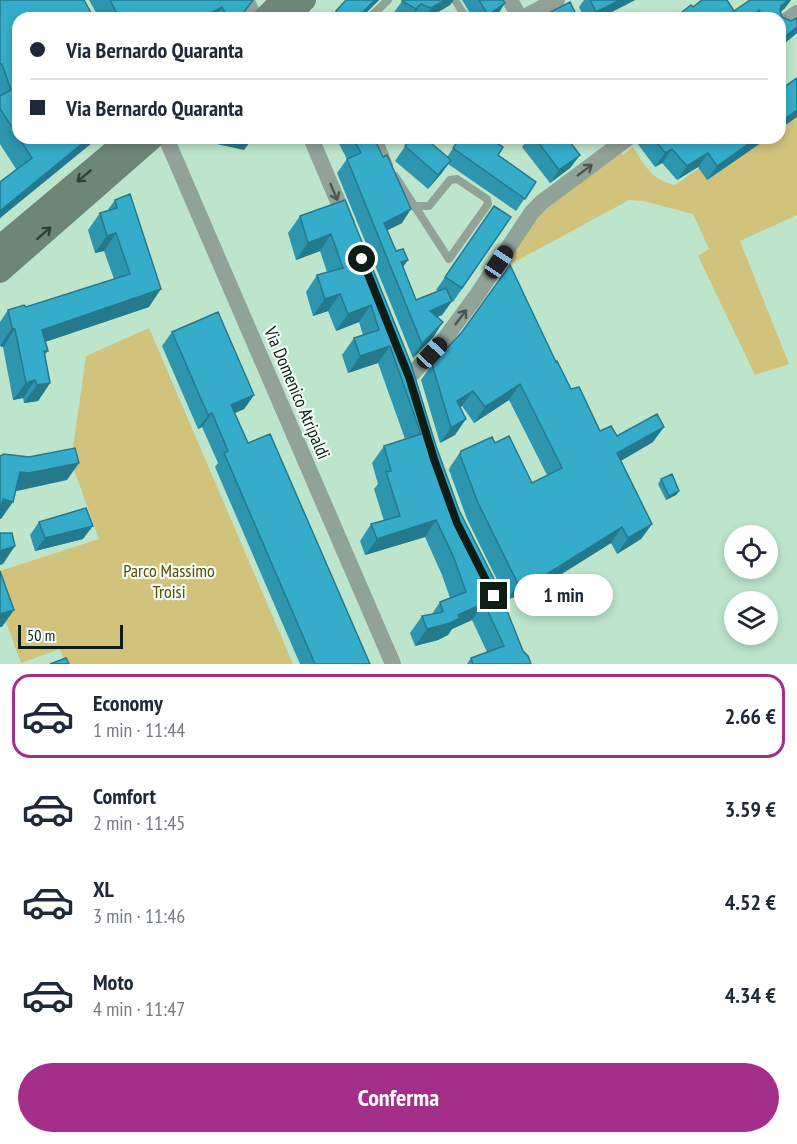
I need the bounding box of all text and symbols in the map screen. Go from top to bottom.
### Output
text: Via Bernardo Quaranta [66,36,243,64]
text: Via Bernardo Quaranta [66,94,243,122]
one-way arrow [577,164,593,176]
one-way arrow [76,169,92,182]
one-way arrow [329,182,340,200]
one-way arrow [36,226,51,240]
car [481,242,517,282]
route start [348,245,375,272]
one-way arrow [455,310,467,326]
street label: Via Domenico Atripaldi [259,322,336,462]
car [413,334,451,372]
map controls [724,525,778,645]
button: locate [724,525,778,579]
park label: Parco Massimo Troisi [123,559,215,603]
callout: 1 min [515,575,614,617]
route end [480,582,507,609]
text: 1 min [543,582,584,608]
button: layers [724,591,778,645]
scale bar [18,622,123,650]
text: 50 m [27,625,55,645]
icon: car [21,689,75,743]
text: Economy [93,689,163,717]
text: 2.66 € [725,702,776,730]
text: 1 min · 11:44 [93,717,185,743]
icon: car [21,782,75,836]
text: Comfort [93,782,156,810]
text: 3.59 € [725,795,776,823]
text: 2 min · 11:45 [93,810,185,836]
icon: car [21,875,75,929]
text: XL [93,875,114,903]
text: 4.52 € [725,888,776,916]
text: 3 min · 11:46 [93,903,185,929]
icon: car [21,968,75,1022]
text: Moto [93,968,134,996]
text: 4.34 € [725,981,776,1009]
text: 4 min · 11:47 [93,996,185,1022]
button: Conferma [18,1063,779,1132]

